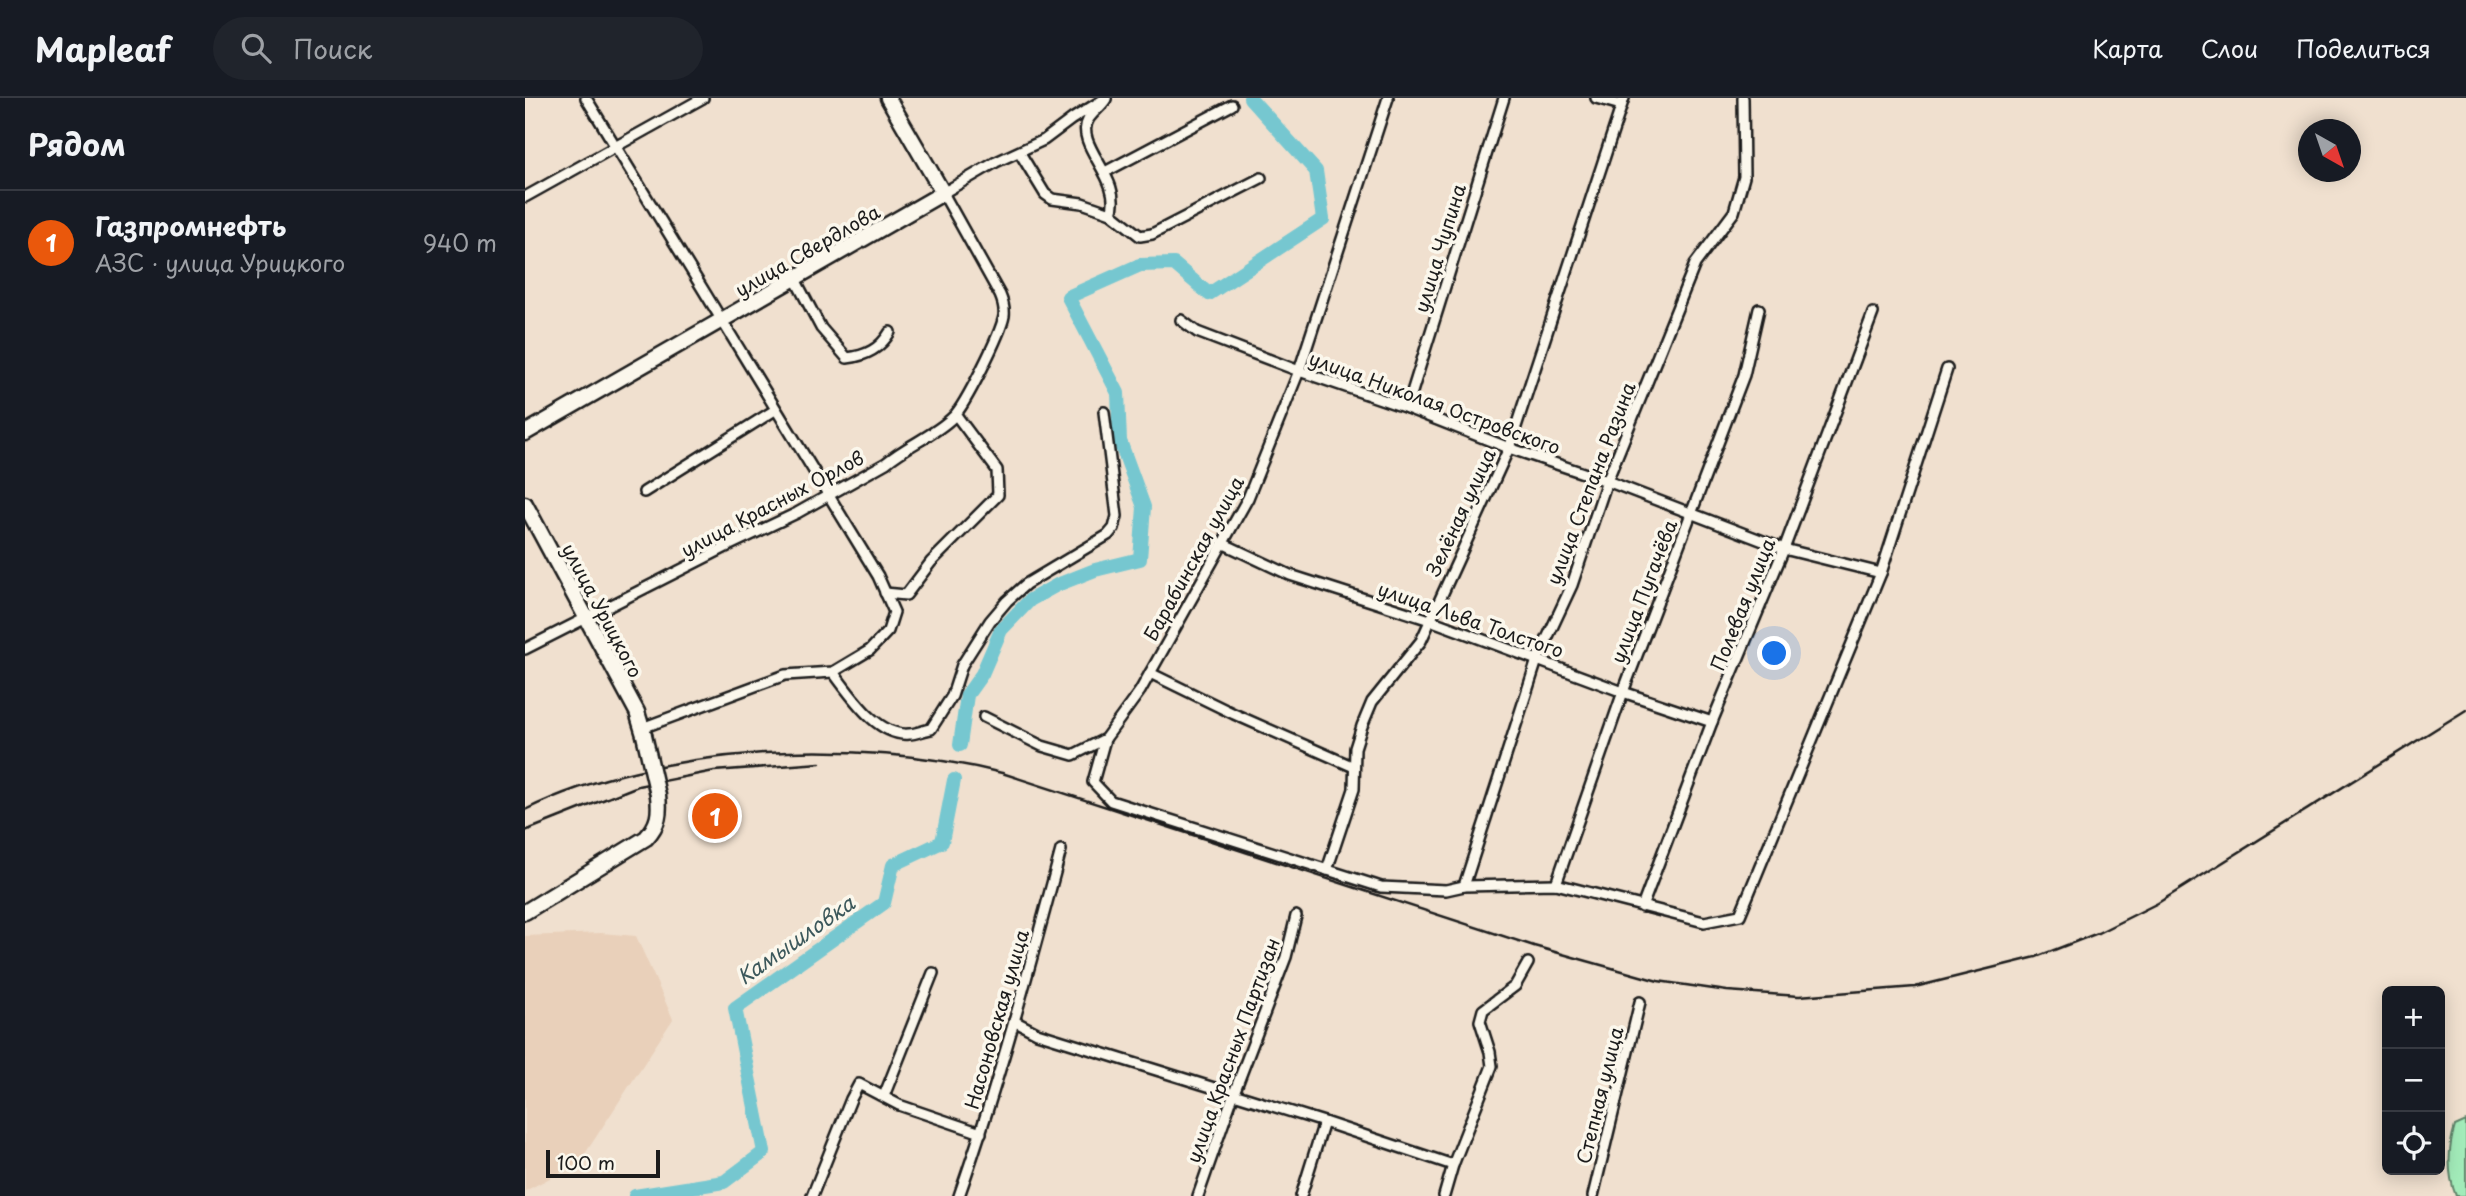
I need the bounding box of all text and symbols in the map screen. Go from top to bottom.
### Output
search box [213,17,703,80]
text: Mapleaf [35,23,171,73]
icon: search [237,29,275,67]
text: Поиск [293,29,372,68]
text: Карта [2092,30,2163,66]
text: Слои [2201,30,2258,66]
text: Поделиться [2296,30,2431,66]
north arrow [2298,119,2361,182]
text: Рядом [28,121,126,166]
street label: улица Чупина [1406,180,1472,316]
street label: улица Свердлова [729,197,885,303]
text: Газпромнефть [95,206,286,245]
text: 1 [46,225,57,260]
text: 940 m [423,225,497,260]
text: АЗС · улица Урицкого [95,245,345,280]
street label: улица Николая Островского [1305,343,1565,461]
street label: улица Степана Разина [1538,378,1642,588]
street label: улица Красных Орлов [675,443,869,563]
street label: Зелёная улица [1418,444,1502,580]
street label: Барабинская улица [1136,470,1250,645]
street label: улица Пугачёва [1603,515,1683,667]
street label: Полевая улица [1703,534,1781,674]
street label: улица Урицкого [556,538,650,682]
street label: улица Льва Толстого [1374,574,1568,664]
your location [1757,636,1791,670]
pin: 1 [692,790,738,842]
water label: Камышловка [730,886,861,991]
street label: Насоновская улица [957,926,1035,1112]
street label: улица Красных Партизан [1178,934,1286,1166]
map controls [2382,986,2445,1175]
button: + [2382,986,2445,1049]
street label: Степная улица [1568,1023,1630,1167]
button: − [2382,1049,2445,1112]
button: locate [2382,1112,2445,1175]
scale bar [546,1147,660,1179]
text: 100 m [557,1148,615,1176]

